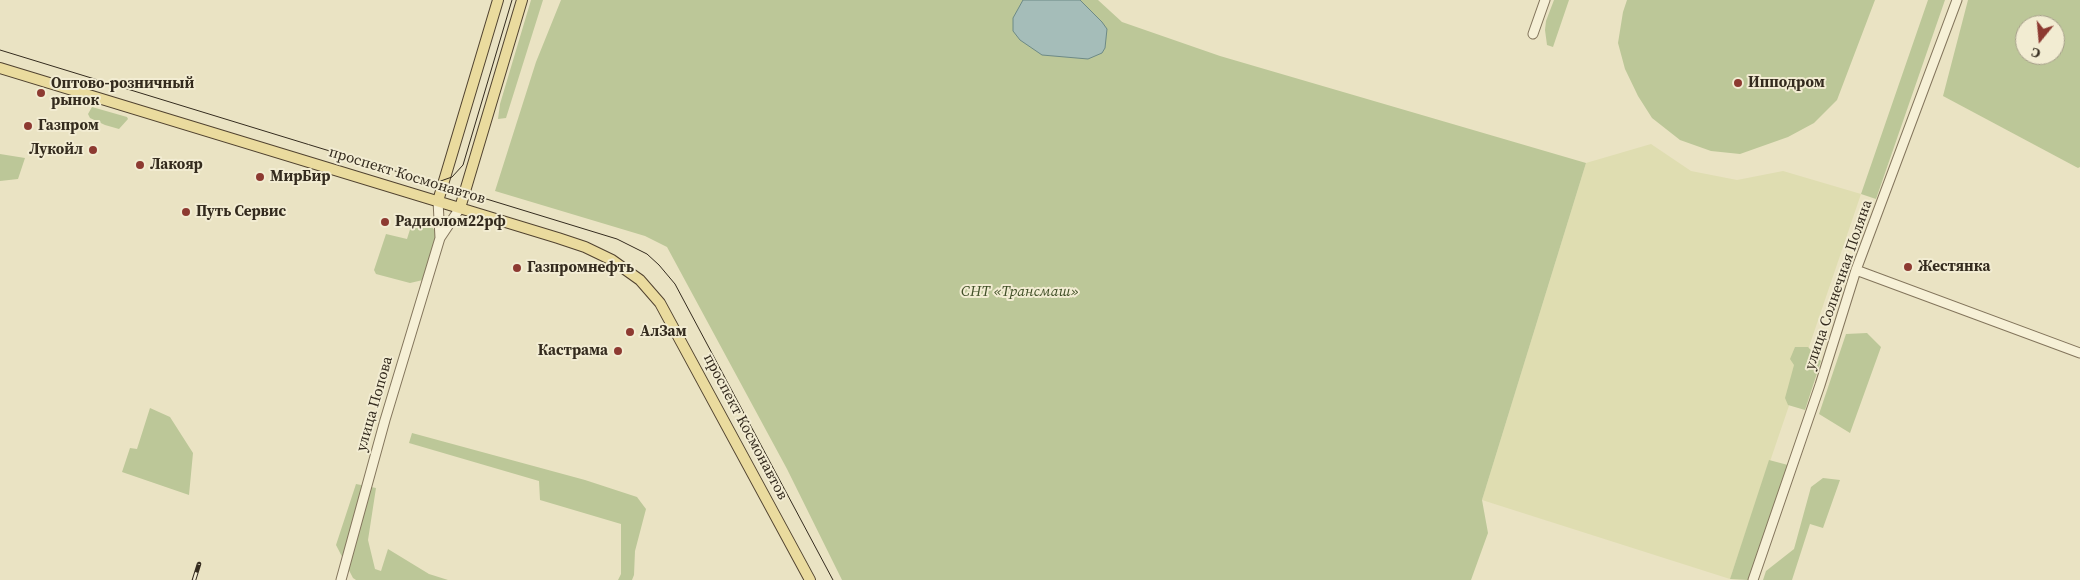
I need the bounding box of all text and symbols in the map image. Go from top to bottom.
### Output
north arrow [2015,15,2065,65]
text: С [2029,43,2043,64]
place label: Ипподром [1748,74,1825,92]
place label: Оптово-розничный рынок [51,75,194,110]
marker: Ипподром [1732,77,1744,89]
marker: Оптово-розничный рынок [35,87,47,99]
place label: Газпром [38,117,99,135]
marker: Газпром [22,120,34,132]
place label: Лукойл [29,141,83,159]
marker: Лукойл [87,144,99,156]
street label: проспект Космонавтов [327,144,487,208]
place label: Лакояр [150,156,203,174]
marker: Лакояр [134,159,146,171]
place label: МирБир [270,168,330,186]
marker: МирБир [254,171,266,183]
street label: улица Солнечная Поляна [1801,198,1877,372]
place label: Путь Сервис [196,203,286,221]
marker: Путь Сервис [180,206,192,218]
place label: Радиолом22рф [395,213,506,231]
marker: Радиолом22рф [379,216,391,228]
place label: Жестянка [1918,258,1990,276]
place label: Газпромнефть [527,259,634,277]
marker: Жестянка [1902,261,1914,273]
marker: Газпромнефть [511,262,523,274]
park label: СНТ «Трансмаш» [961,283,1079,301]
place label: АлЗам [640,323,687,341]
marker: АлЗам [624,326,636,338]
place label: Кастрама [538,342,608,360]
marker: Кастрама [612,345,624,357]
street label: проспект Космонавтов [699,351,791,503]
street label: улица Попова [353,354,397,454]

